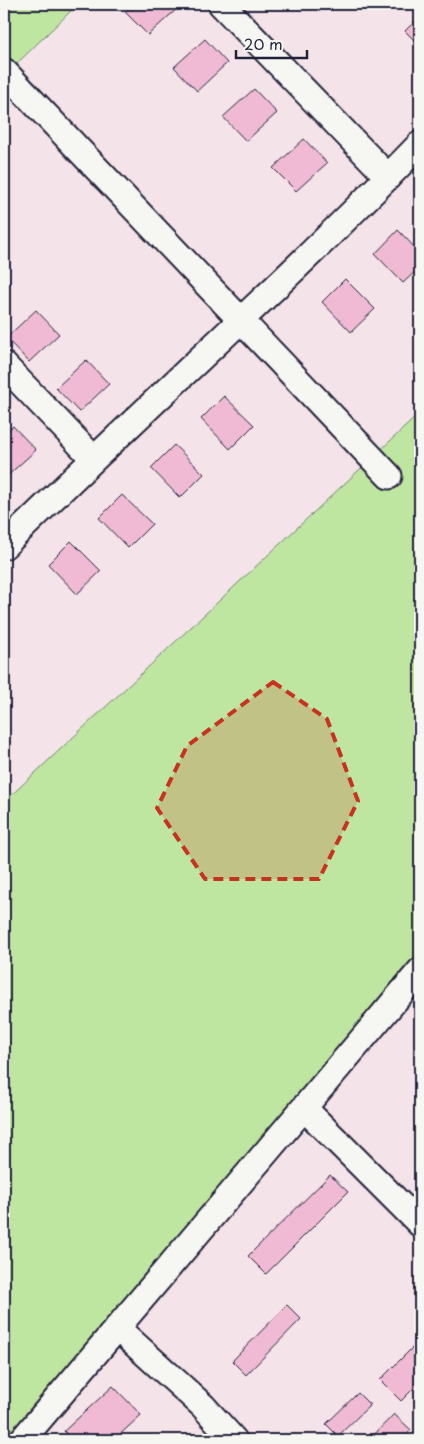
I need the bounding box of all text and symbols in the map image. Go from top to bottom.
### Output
scale bar [236,28,308,60]
text: 20 m [244,32,283,55]

